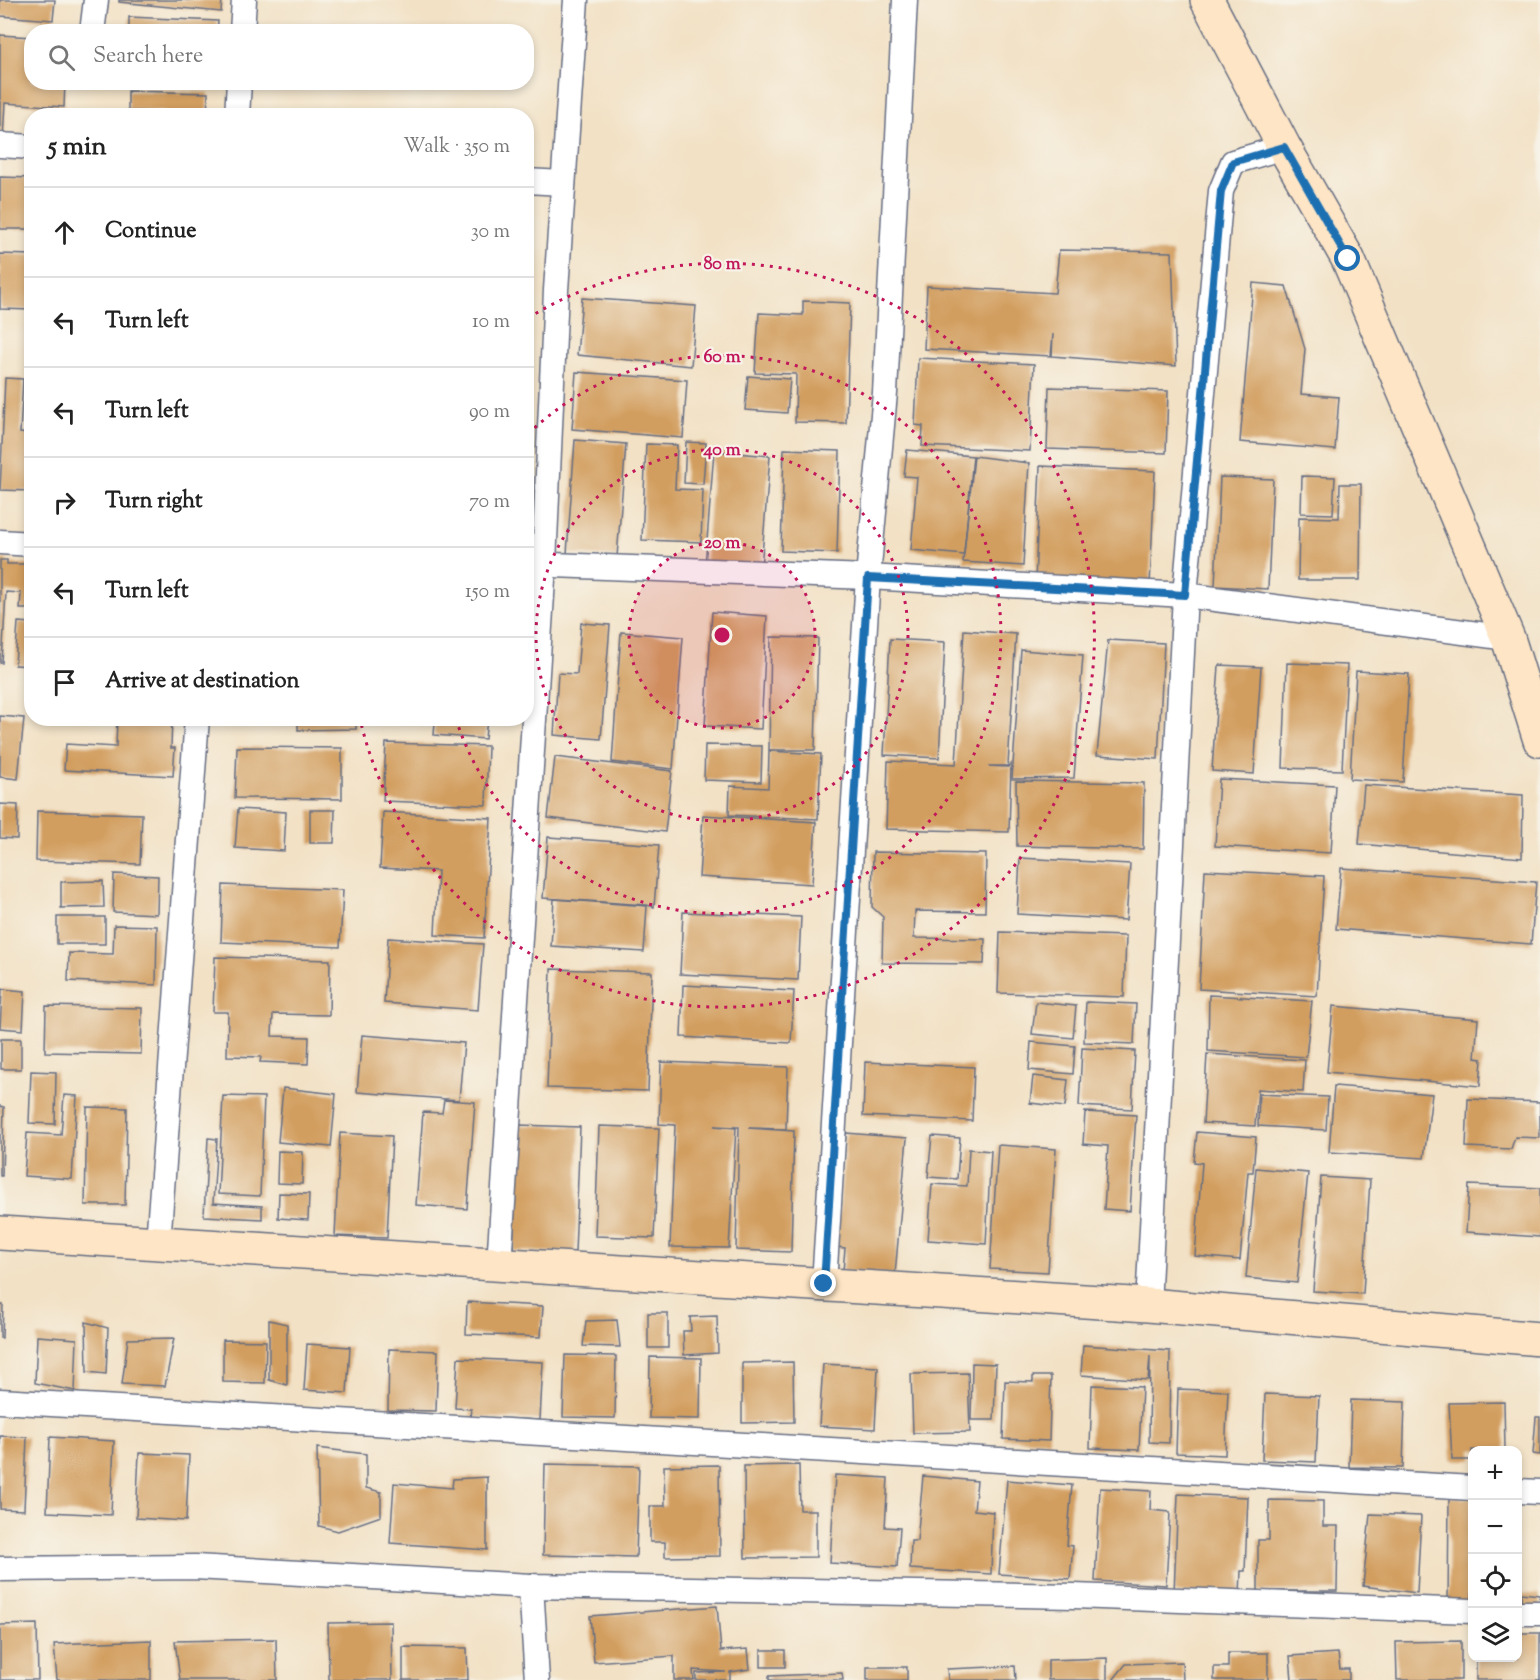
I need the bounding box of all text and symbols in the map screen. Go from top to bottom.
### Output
search box [24,24,534,90]
icon: search [45,41,78,74]
text: Search here [93,41,203,73]
text: 5 min [48,129,107,166]
text: Walk · 350 m [403,133,510,162]
icon: ahead [48,216,81,249]
text: Continue [105,216,196,248]
text: 30 m [471,218,510,247]
route start [1334,245,1360,271]
text: 80 m [703,252,741,278]
icon: left [48,306,81,339]
text: Turn left [105,306,188,338]
text: 10 m [472,308,510,337]
text: 60 m [703,345,741,371]
icon: left [48,396,81,429]
text: Turn left [105,396,188,428]
text: 90 m [469,398,510,427]
text: 40 m [702,438,741,464]
icon: right [48,486,81,519]
text: Turn right [105,486,202,518]
text: 70 m [469,488,510,517]
text: 20 m [704,531,740,557]
icon: left [48,576,81,609]
text: Turn left [105,576,188,608]
text: 150 m [465,578,510,607]
centre of rings [712,625,732,645]
icon: arrive [48,666,81,699]
text: Arrive at destination [105,666,300,698]
route end [810,1270,836,1296]
map controls [1468,1446,1522,1662]
button: + [1468,1446,1522,1500]
button: − [1468,1500,1522,1554]
button: locate [1468,1554,1522,1608]
button: layers [1468,1608,1522,1662]

